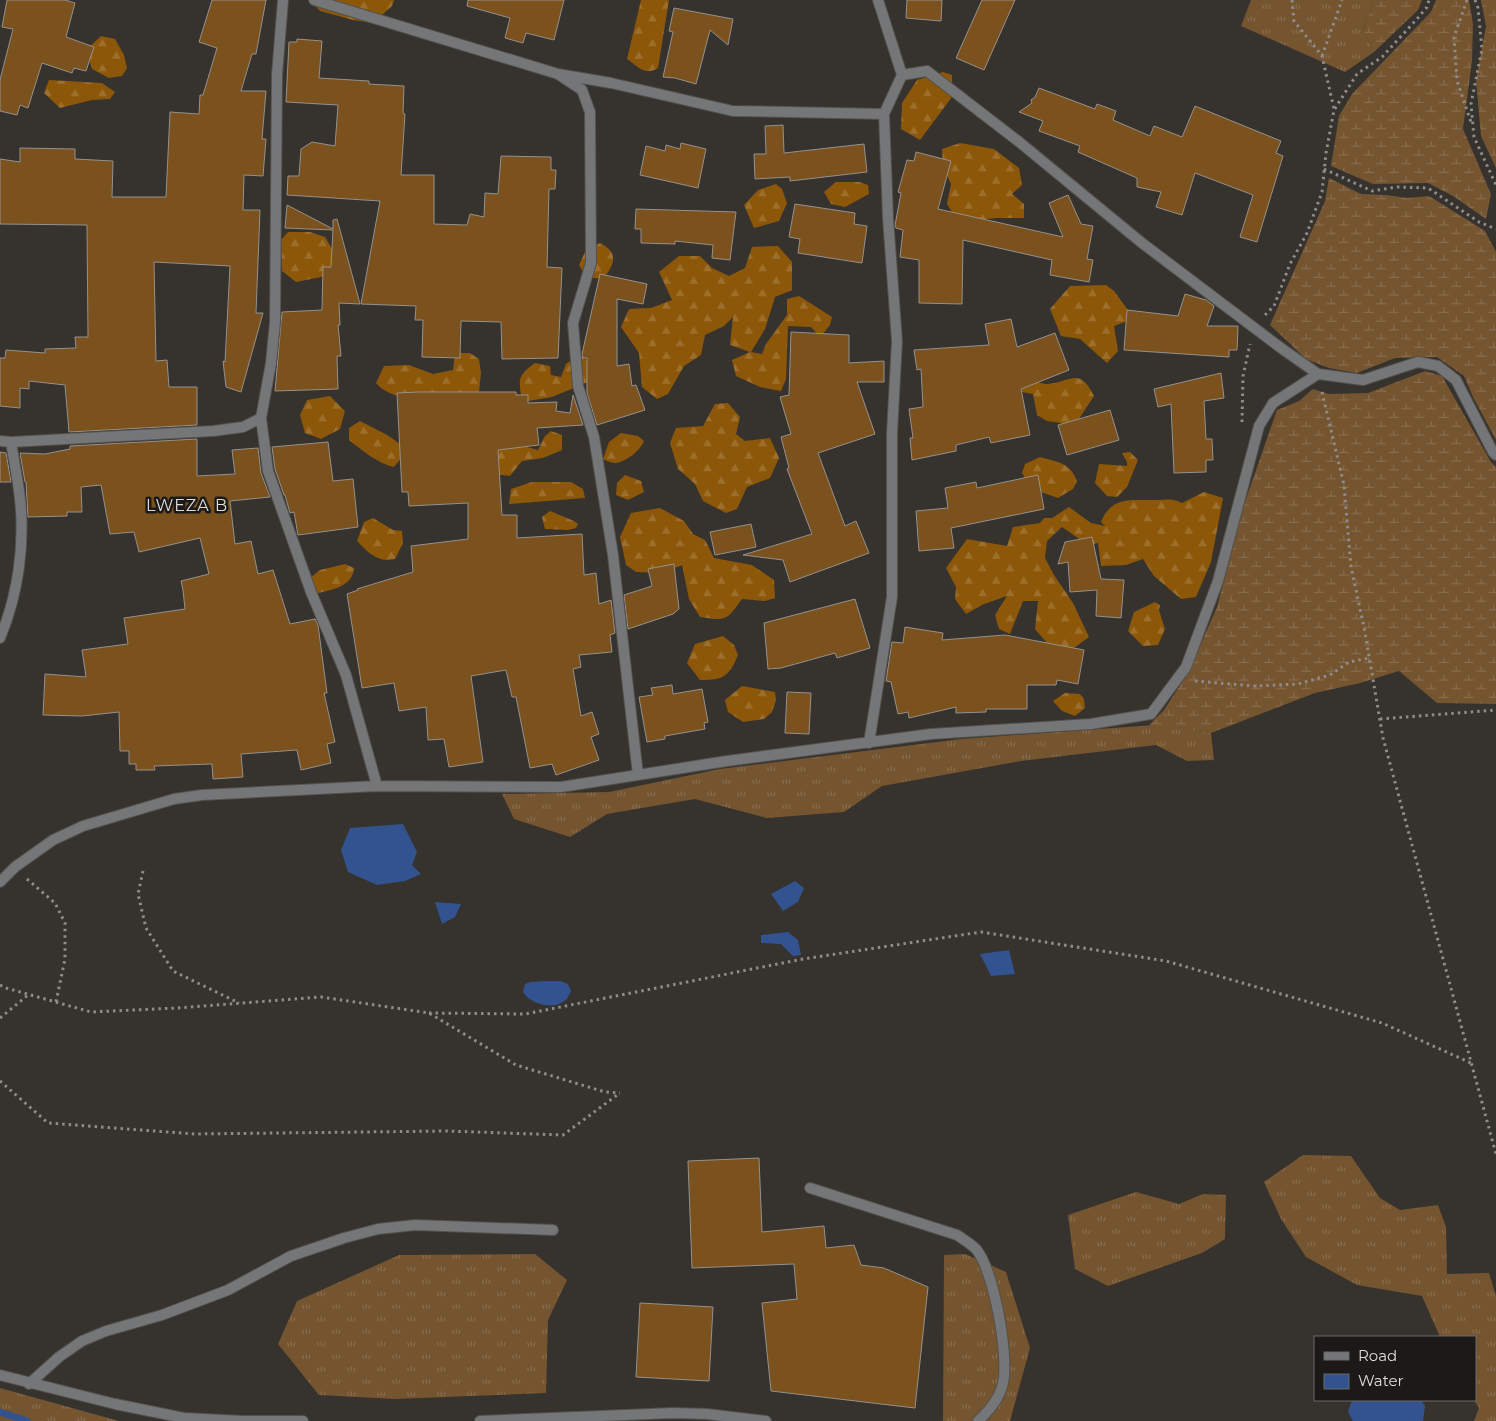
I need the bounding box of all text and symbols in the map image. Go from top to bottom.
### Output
district label: LWEZA B [146,496,228,515]
legend [1314,1336,1476,1401]
text: Road [1358,1346,1397,1365]
text: Water [1358,1371,1404,1390]

